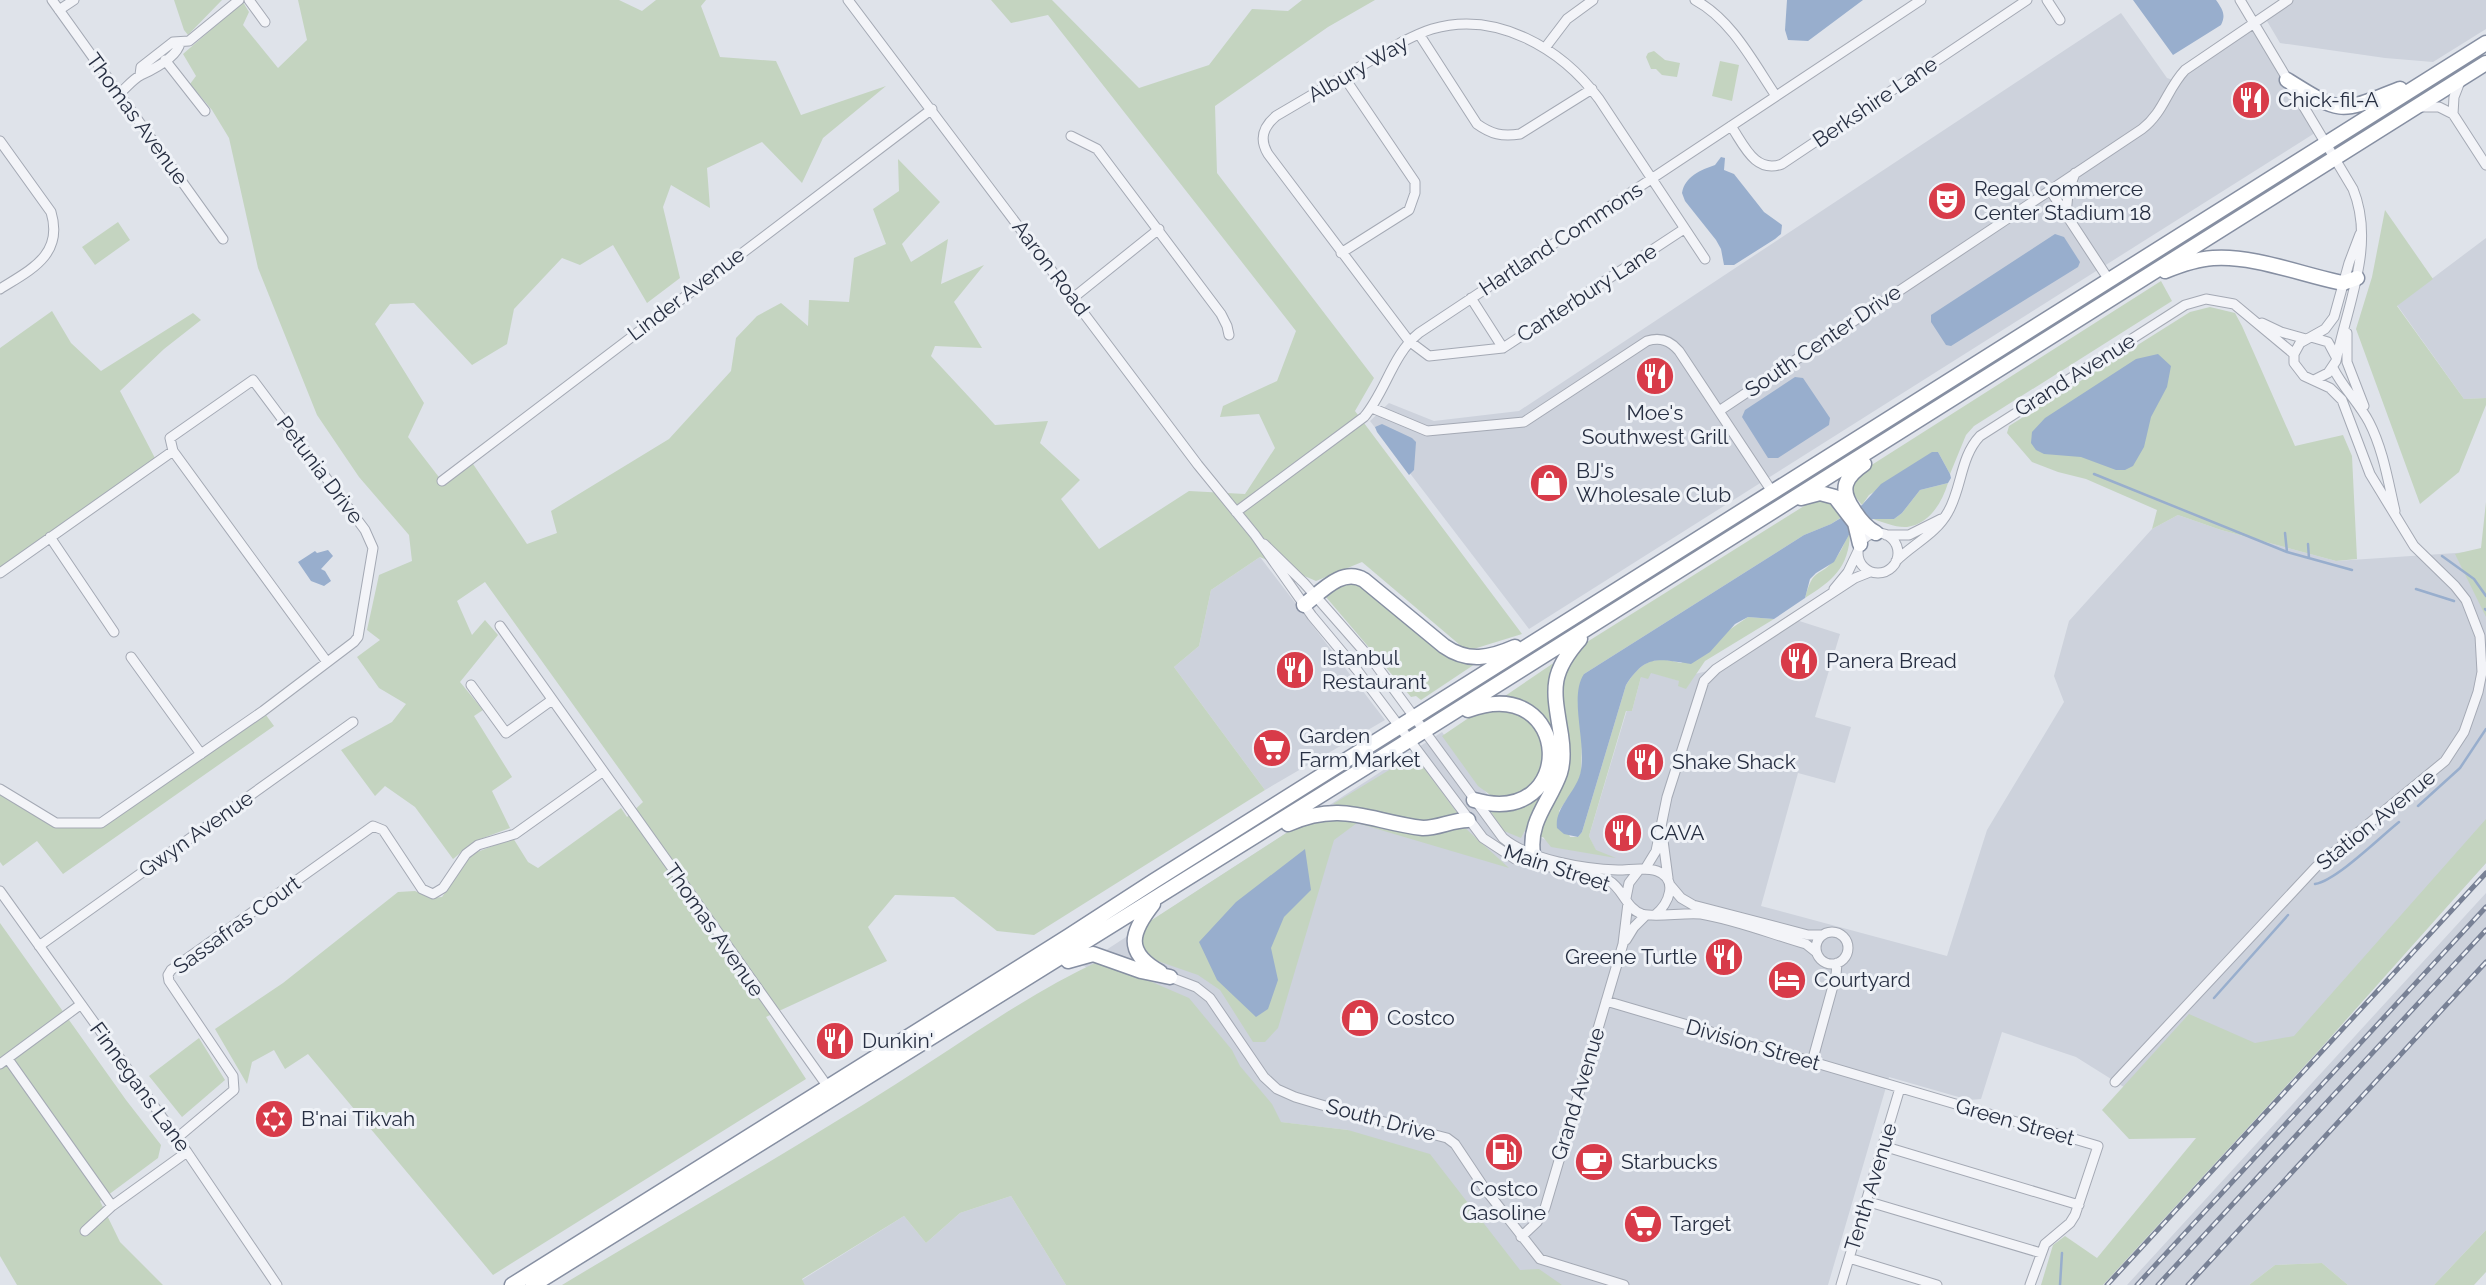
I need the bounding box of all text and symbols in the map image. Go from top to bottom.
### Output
street label: Albury Way [1303,30,1412,107]
street label: Thomas Avenue [81,48,194,189]
street label: Berkshire Lane [1808,51,1942,152]
restaurant icon: Chick-fil-A [2230,79,2272,121]
place label: Chick-fil-A [2278,87,2379,112]
place label: Regal Commerce Center Stadium 18 [1974,176,2152,225]
street label: Hartland Commons [1474,177,1647,301]
theatre icon: Regal Commerce Center Stadium 18 [1926,180,1968,222]
street label: Aaron Road [1007,215,1095,320]
street label: Canterbury Lane [1512,238,1661,347]
street label: Linder Avenue [622,242,749,346]
street label: South Center Drive [1740,279,1905,402]
street label: Grand Avenue [2010,328,2140,422]
restaurant icon: Moe's Southwest Grill [1634,355,1676,397]
place label: Moe's Southwest Grill [1582,400,1729,449]
street label: Petunia Drive [272,411,369,528]
place label: BJ's Wholesale Club [1576,458,1731,507]
shop icon: BJ's Wholesale Club [1528,462,1570,504]
restaurant icon: Panera Bread [1778,640,1820,682]
place label: Istanbul Restaurant [1322,645,1427,694]
place label: Panera Bread [1826,648,1957,673]
restaurant icon: Istanbul Restaurant [1274,649,1316,691]
place label: Garden Farm Market [1299,723,1420,772]
supermarket icon: Garden Farm Market [1251,727,1293,769]
restaurant icon: Shake Shack [1624,741,1666,783]
place label: Shake Shack [1672,749,1796,774]
street label: Station Avenue [2311,764,2440,875]
street label: Gwyn Avenue [134,785,258,882]
restaurant icon: CAVA [1602,812,1644,854]
place label: CAVA [1650,820,1704,845]
street label: Main Street [1501,839,1613,896]
street label: Thomas Avenue [659,858,770,1001]
street label: Sassafras Court [168,870,305,979]
restaurant icon: Greene Turtle [1703,936,1745,978]
place label: Greene Turtle [1565,944,1697,969]
hotel icon: Courtyard [1766,959,1808,1001]
place label: Courtyard [1814,967,1910,992]
shop icon: Costco [1339,997,1381,1039]
place label: Costco [1387,1005,1455,1030]
street label: Division Street [1683,1013,1823,1076]
street label: Finnegans Lane [85,1017,196,1156]
restaurant icon: Dunkin' [814,1020,856,1062]
street label: Grand Avenue [1545,1024,1610,1163]
place label: Dunkin' [862,1028,934,1053]
street label: South Drive [1324,1093,1439,1146]
street label: Green Street [1953,1093,2077,1150]
synagogue icon: B'nai Tikvah [253,1098,295,1140]
place label: B'nai Tikvah [301,1106,415,1131]
street label: Tenth Avenue [1839,1120,1902,1254]
fuel station icon: Costco Gasoline [1483,1131,1525,1173]
cafe icon: Starbucks [1573,1141,1615,1183]
place label: Starbucks [1621,1149,1718,1174]
place label: Costco Gasoline [1462,1176,1546,1225]
supermarket icon: Target [1622,1203,1664,1245]
place label: Target [1670,1211,1731,1236]

